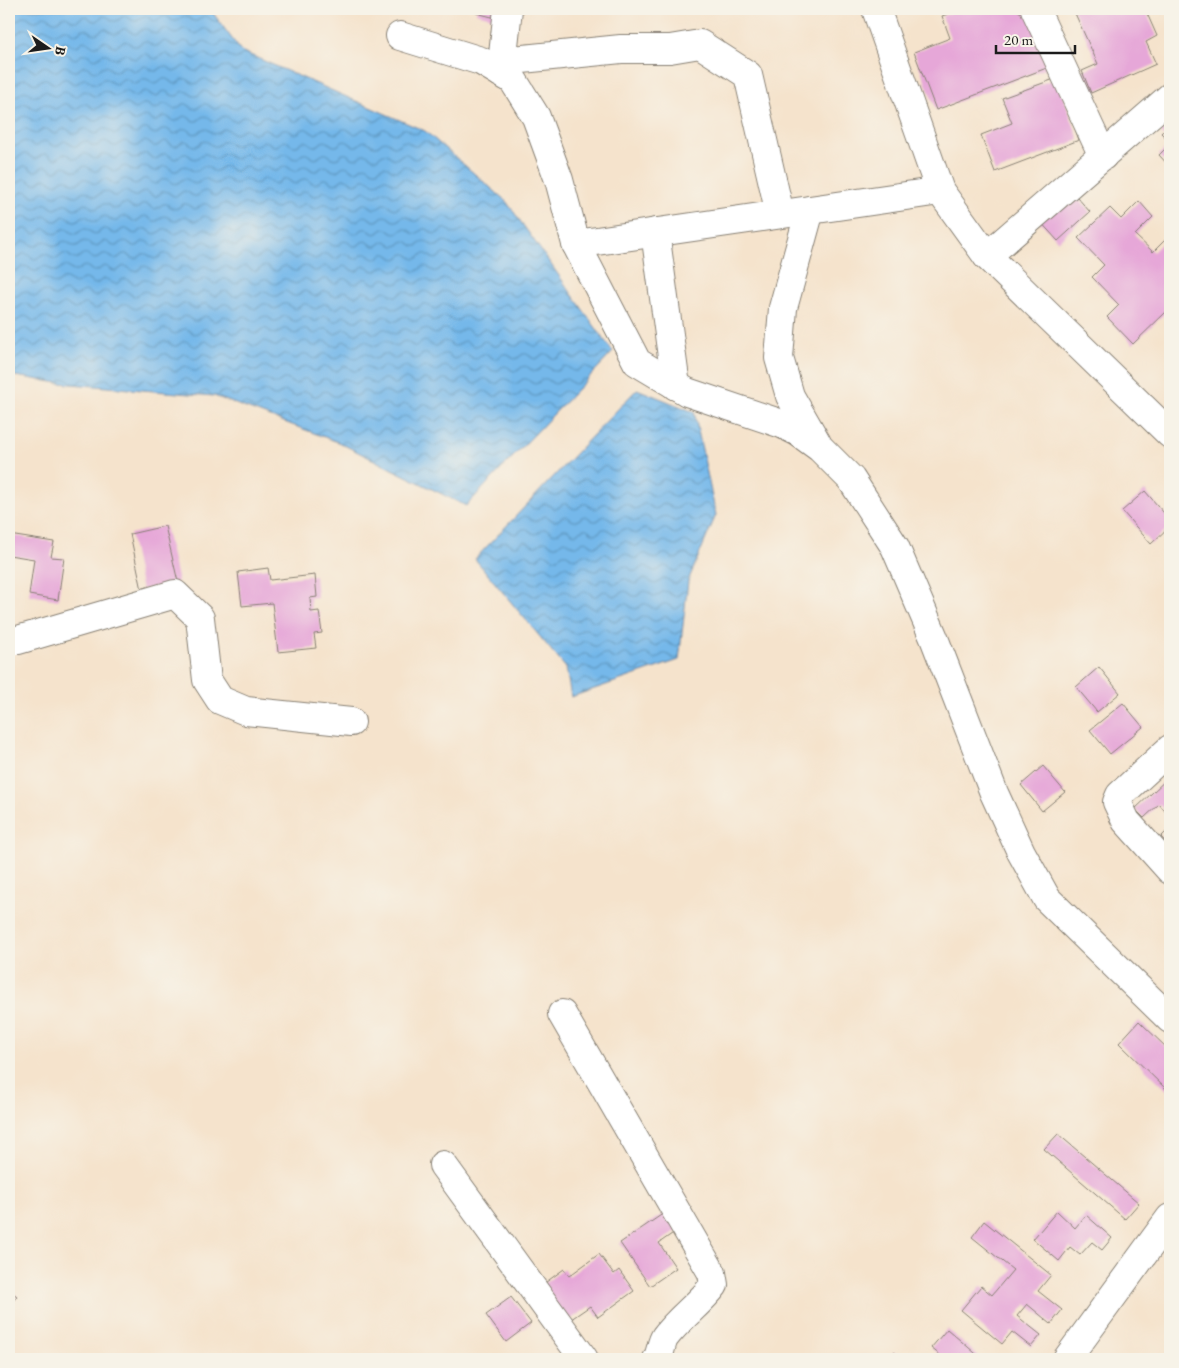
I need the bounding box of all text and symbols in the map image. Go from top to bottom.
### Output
north arrow [22,22,72,72]
scale bar [996,22,1075,54]
text: 20 m [1004,30,1033,49]
text: B [51,45,70,57]

